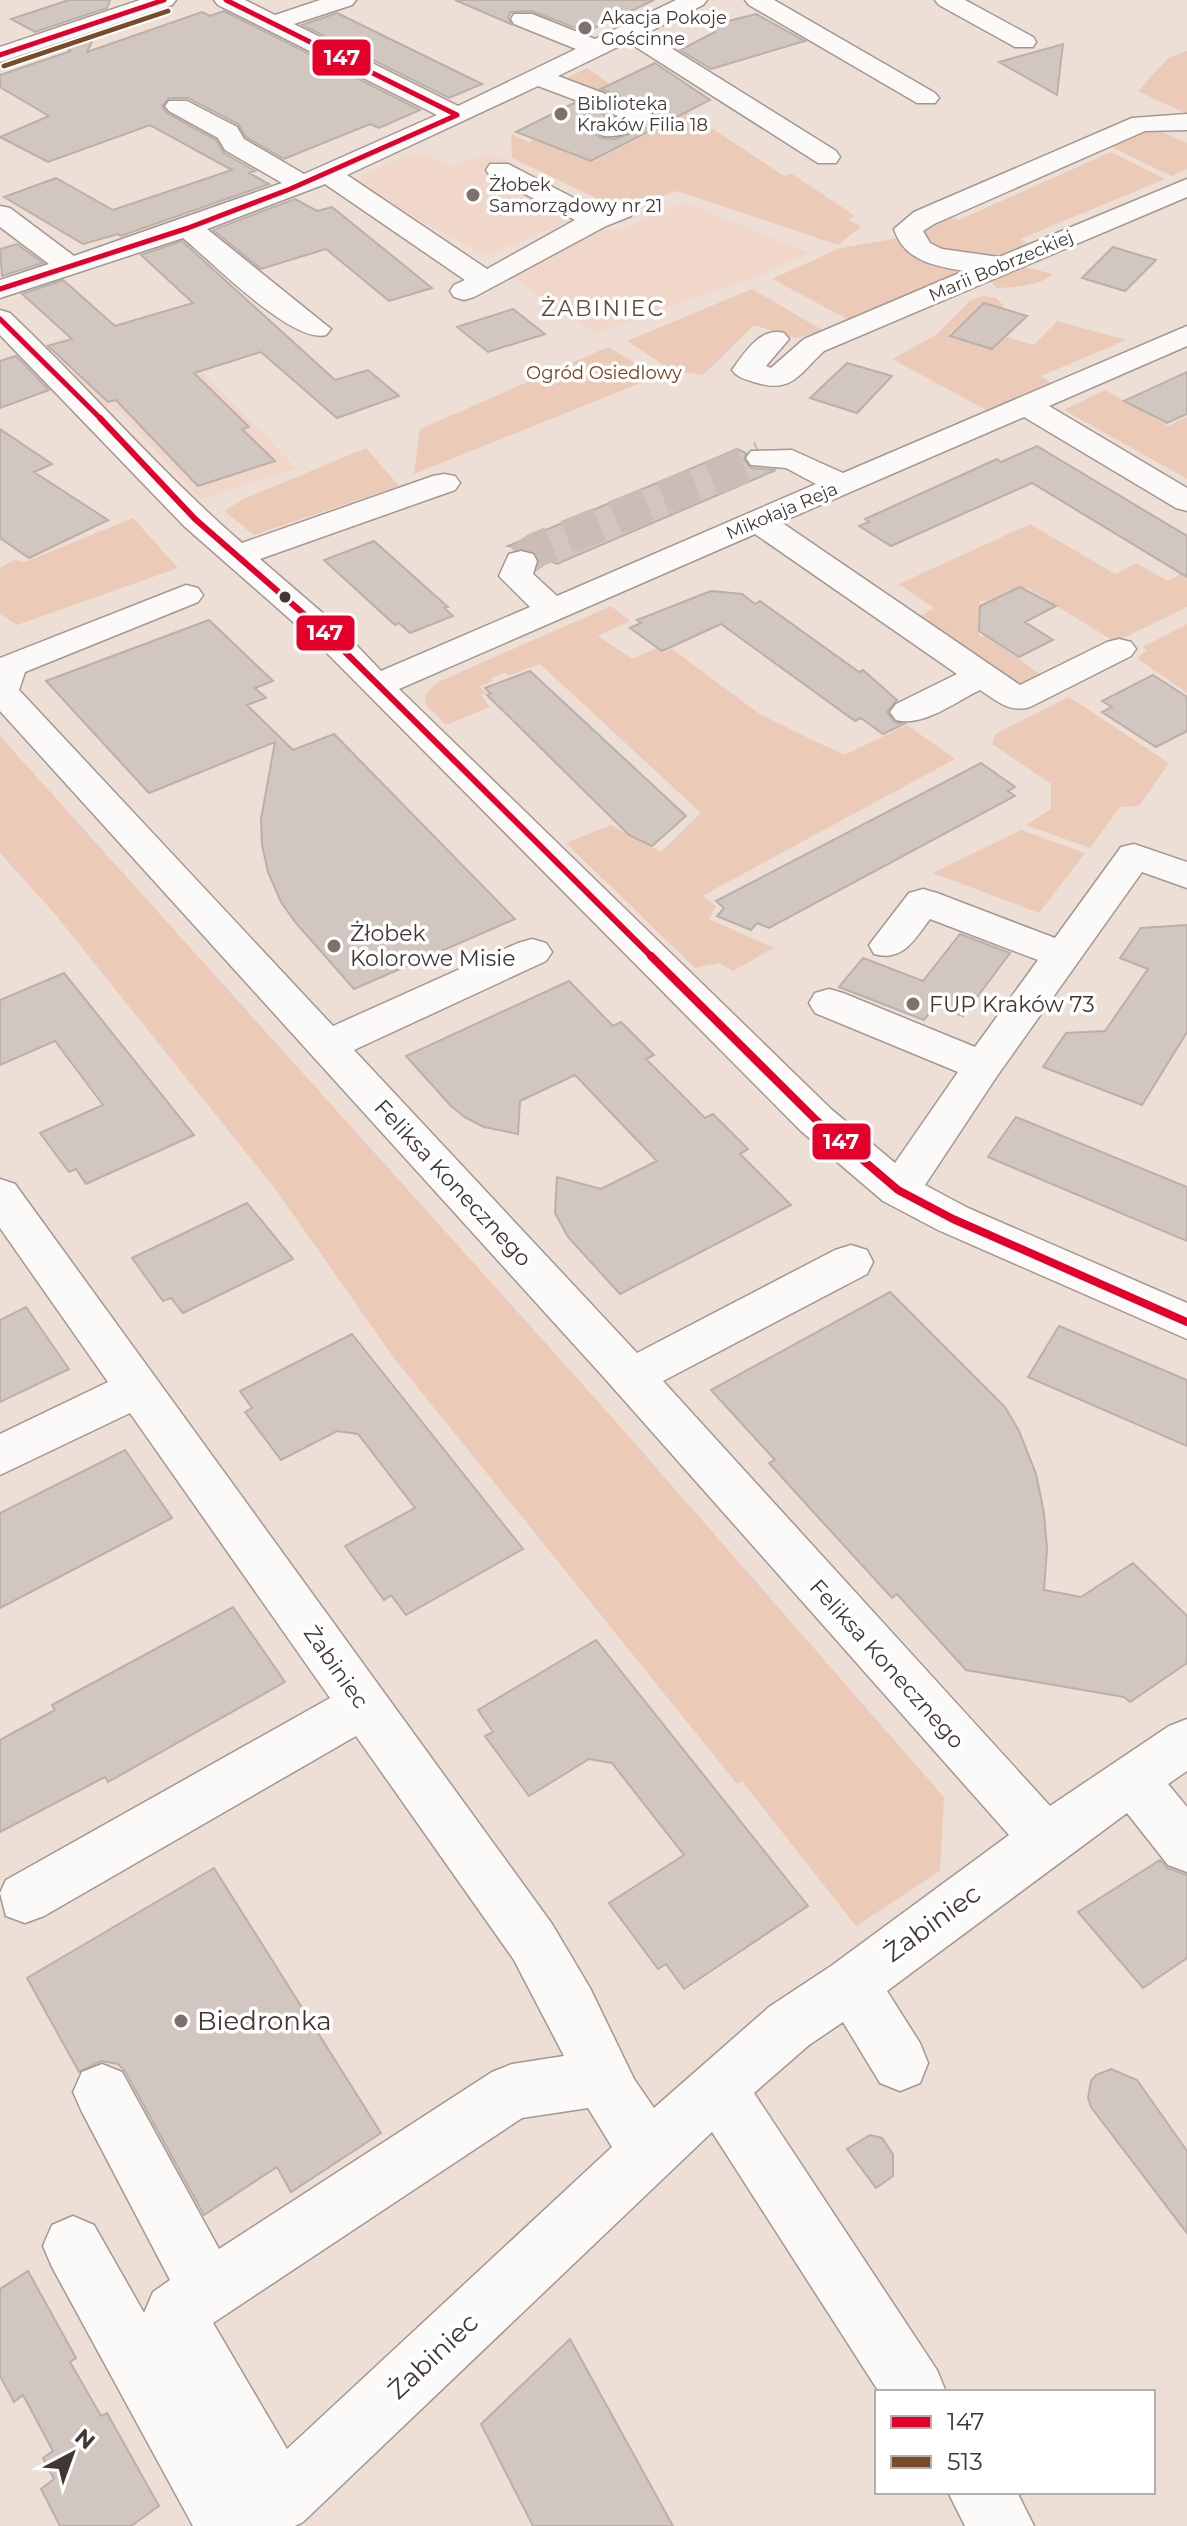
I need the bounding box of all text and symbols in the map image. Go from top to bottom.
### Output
place label: Akacja Pokoje Gościnne [601,7,727,50]
marker: Akacja Pokoje Gościnne [576,19,594,37]
line badge: 147 [311,38,372,77]
text: 147 [324,44,360,71]
place label: Biblioteka Kraków Filia 18 [577,93,708,136]
marker: Biblioteka Kraków Filia 18 [552,105,570,123]
place label: Żłobek Samorządowy nr 21 [489,174,662,217]
marker: Żłobek Samorządowy nr 21 [464,186,482,204]
street label: Marii Bobrzeckiej [925,226,1077,306]
district label: ŻABINIEC [541,295,665,322]
park label: Ogród Osiedlowy [526,362,682,384]
street label: Mikołaja Reja [723,478,841,544]
unlabelled marker [277,589,293,605]
line badge: 147 [295,614,356,652]
text: 147 [307,619,343,646]
place label: Żłobek Kolorowe Misie [350,920,516,972]
marker: Żłobek Kolorowe Misie [325,937,343,955]
place label: FUP Kraków 73 [929,991,1095,1018]
marker: FUP Kraków 73 [904,995,922,1013]
street label: Feliksa Konecznego [369,1094,537,1272]
line badge: 147 [811,1122,872,1161]
text: 147 [823,1128,859,1155]
street label: Feliksa Konecznego [804,1574,970,1754]
street label: Żabiniec [298,1621,374,1713]
street label: Żabiniec [877,1877,987,1969]
place label: Biedronka [197,2005,332,2037]
marker: Biedronka [172,2012,190,2030]
street label: Żabiniec [381,2306,485,2406]
legend [875,2390,1155,2494]
text: 147 [947,2407,984,2436]
north arrow [32,2414,112,2494]
text: N [69,2423,100,2455]
text: 513 [947,2447,983,2476]

